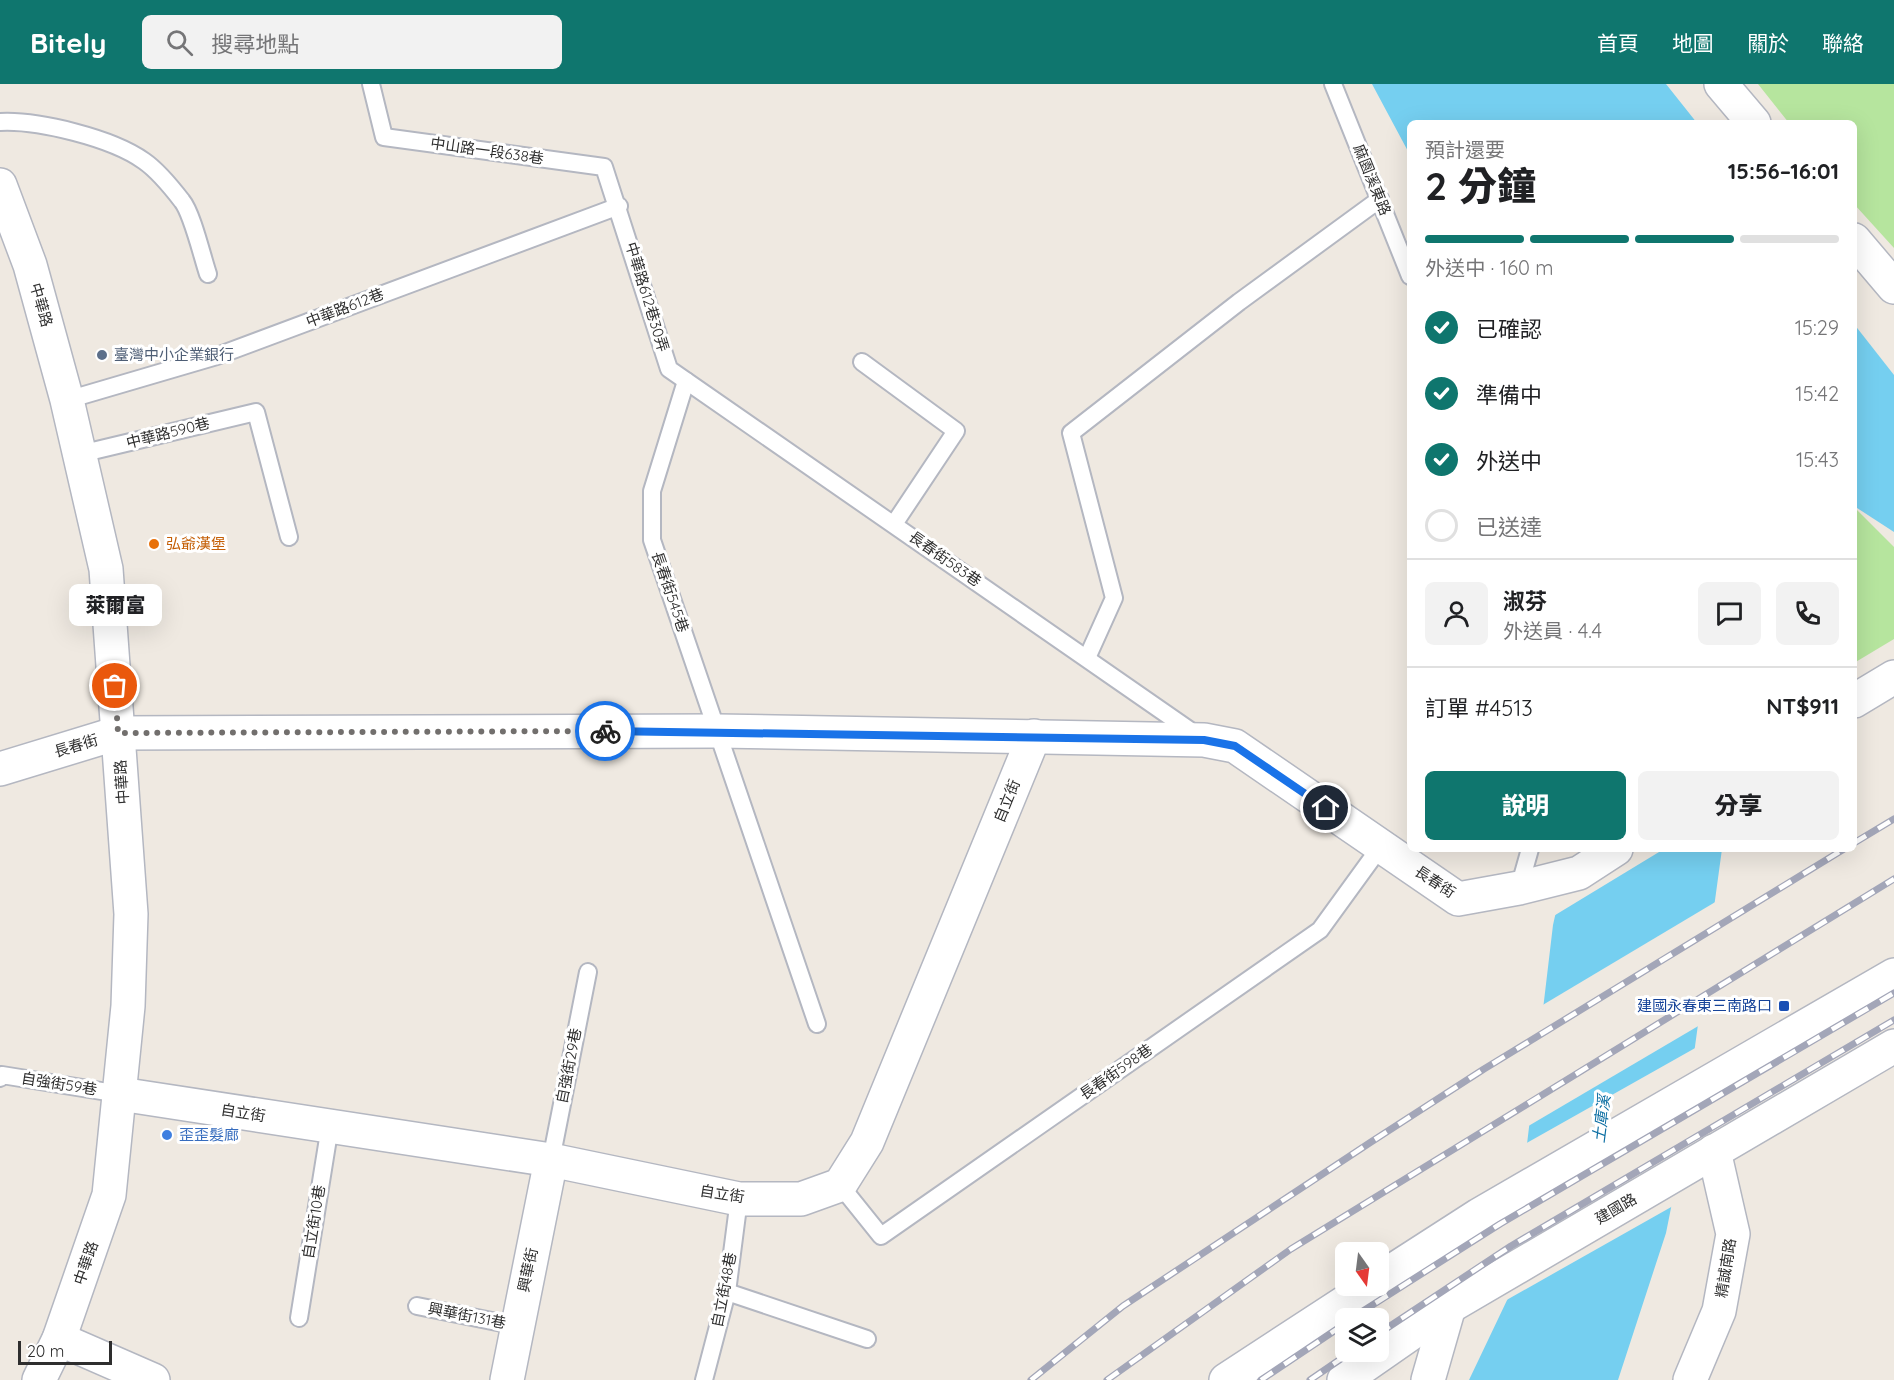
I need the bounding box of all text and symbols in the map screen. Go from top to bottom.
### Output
search box [142,15,562,69]
text: Bitely [30,25,106,60]
icon: search [163,26,196,59]
text: 搜尋地點 [211,30,299,58]
text: 首頁 [1597,30,1639,56]
text: 地圖 [1672,30,1714,56]
text: 關於 [1747,30,1789,56]
text: 聯絡 [1822,30,1864,56]
street label: 中山路一段638巷 [429,133,545,168]
text: 預計還要 [1425,137,1505,162]
street label: 麻園溪東路 [1350,141,1395,218]
text: 15:56–16:01 [1728,157,1839,185]
text: 2 分鐘 [1425,161,1536,210]
street label: 中華路612巷30弄 [622,240,673,354]
text: 外送中 · 160 m [1425,255,1554,280]
street label: 中華路 [26,281,57,329]
street label: 中華路612巷 [303,284,386,331]
icon: check [1425,311,1458,344]
text: 已確認 [1476,315,1542,343]
text: 15:29 [1795,315,1839,340]
place label: 臺灣中小企業銀行 [114,345,234,364]
marker: 臺灣中小企業銀行 [95,348,109,362]
icon: check [1425,377,1458,410]
text: 準備中 [1476,381,1542,409]
text: 15:42 [1795,381,1839,406]
street label: 中華路590巷 [124,413,212,452]
icon: check [1425,443,1458,476]
text: 外送中 [1476,447,1542,475]
text: 15:43 [1796,447,1839,472]
text: 已送達 [1476,513,1542,541]
street label: 長春街583巷 [905,527,985,591]
place label: 弘爺漢堡 [166,534,226,553]
marker: 弘爺漢堡 [147,537,161,551]
street label: 長春街545巷 [648,549,693,635]
button: person [1425,582,1488,645]
button: chat [1698,582,1761,645]
button: phone [1776,582,1839,645]
callout: 萊爾富 [68,584,162,626]
text: 淑芬 [1503,587,1547,615]
text: 萊爾富 [86,592,146,617]
text: 外送員 · 4.4 [1503,618,1602,643]
pin [89,660,140,711]
icon: bag [98,669,131,702]
text: NT$911 [1766,692,1839,720]
text: 訂單 #4513 [1425,694,1533,722]
courier [575,701,635,761]
icon: bike [589,715,622,748]
street label: 長春街 [52,730,100,761]
street label: 中華路 [110,759,133,805]
button: 說明 [1425,771,1626,840]
button: 分享 [1638,771,1839,840]
street label: 自立街 [989,776,1024,825]
pin [1300,782,1351,833]
icon: home [1309,791,1342,824]
street label: 長春街 [1411,861,1459,902]
place label: 建國永春東三南路口 [1637,996,1772,1015]
marker: 建國永春東三南路口 [1777,999,1791,1013]
street label: 自強街29巷 [552,1026,585,1105]
street label: 長春街598巷 [1076,1040,1156,1104]
street label: 自強街59巷 [20,1068,98,1099]
water label: 土庫溪 [1588,1092,1614,1144]
street label: 自立街 [219,1100,267,1125]
place label: 歪歪髮廊 [179,1125,239,1144]
marker: 歪歪髮廊 [160,1128,174,1142]
street label: 自立街 [698,1181,746,1206]
street label: 自立街10巷 [298,1184,329,1260]
street label: 建國路 [1592,1189,1640,1228]
street label: 精誠南路 [1711,1237,1740,1299]
street label: 中華路 [69,1238,102,1287]
north arrow [1335,1242,1389,1296]
map controls [1335,1242,1389,1362]
street label: 興華街 [514,1246,541,1294]
street label: 自立街48巷 [707,1251,740,1329]
street label: 興華街131巷 [427,1299,508,1332]
button: layers [1335,1308,1389,1362]
scale bar [18,1338,112,1366]
text: 20 m [27,1341,64,1361]

